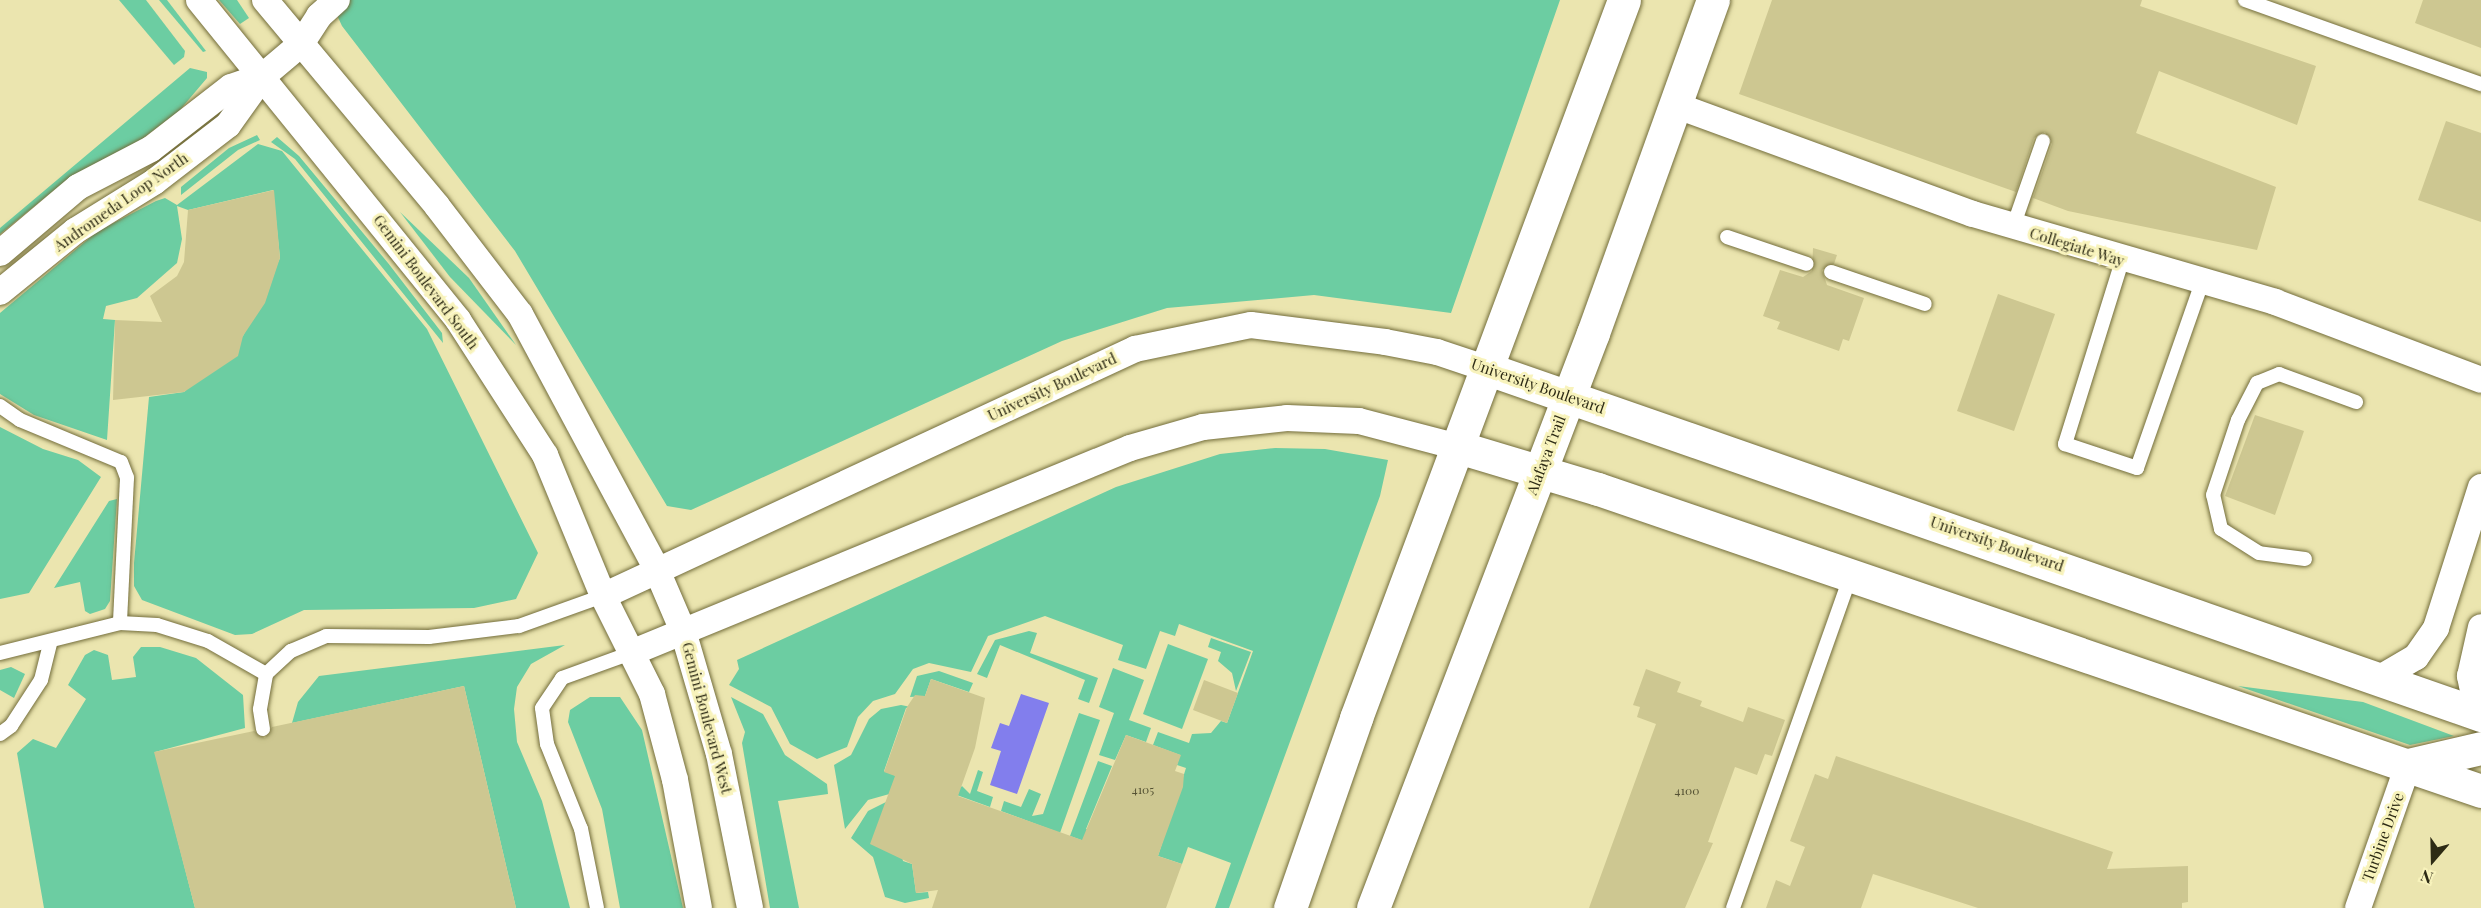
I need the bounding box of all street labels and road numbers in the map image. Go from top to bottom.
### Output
street label: Andromeda Loop North [50,149,192,255]
street label: Gemini Boulevard South [370,211,482,353]
street label: Collegiate Way [2027,224,2127,270]
street label: University Boulevard [985,349,1119,425]
street label: University Boulevard [1469,355,1607,417]
street label: Alafaya Trail [1522,412,1570,498]
street label: University Boulevard [1928,513,2066,575]
street label: Gemini Boulevard West [678,640,736,796]
street label: Turbine Drive [2359,790,2407,884]

